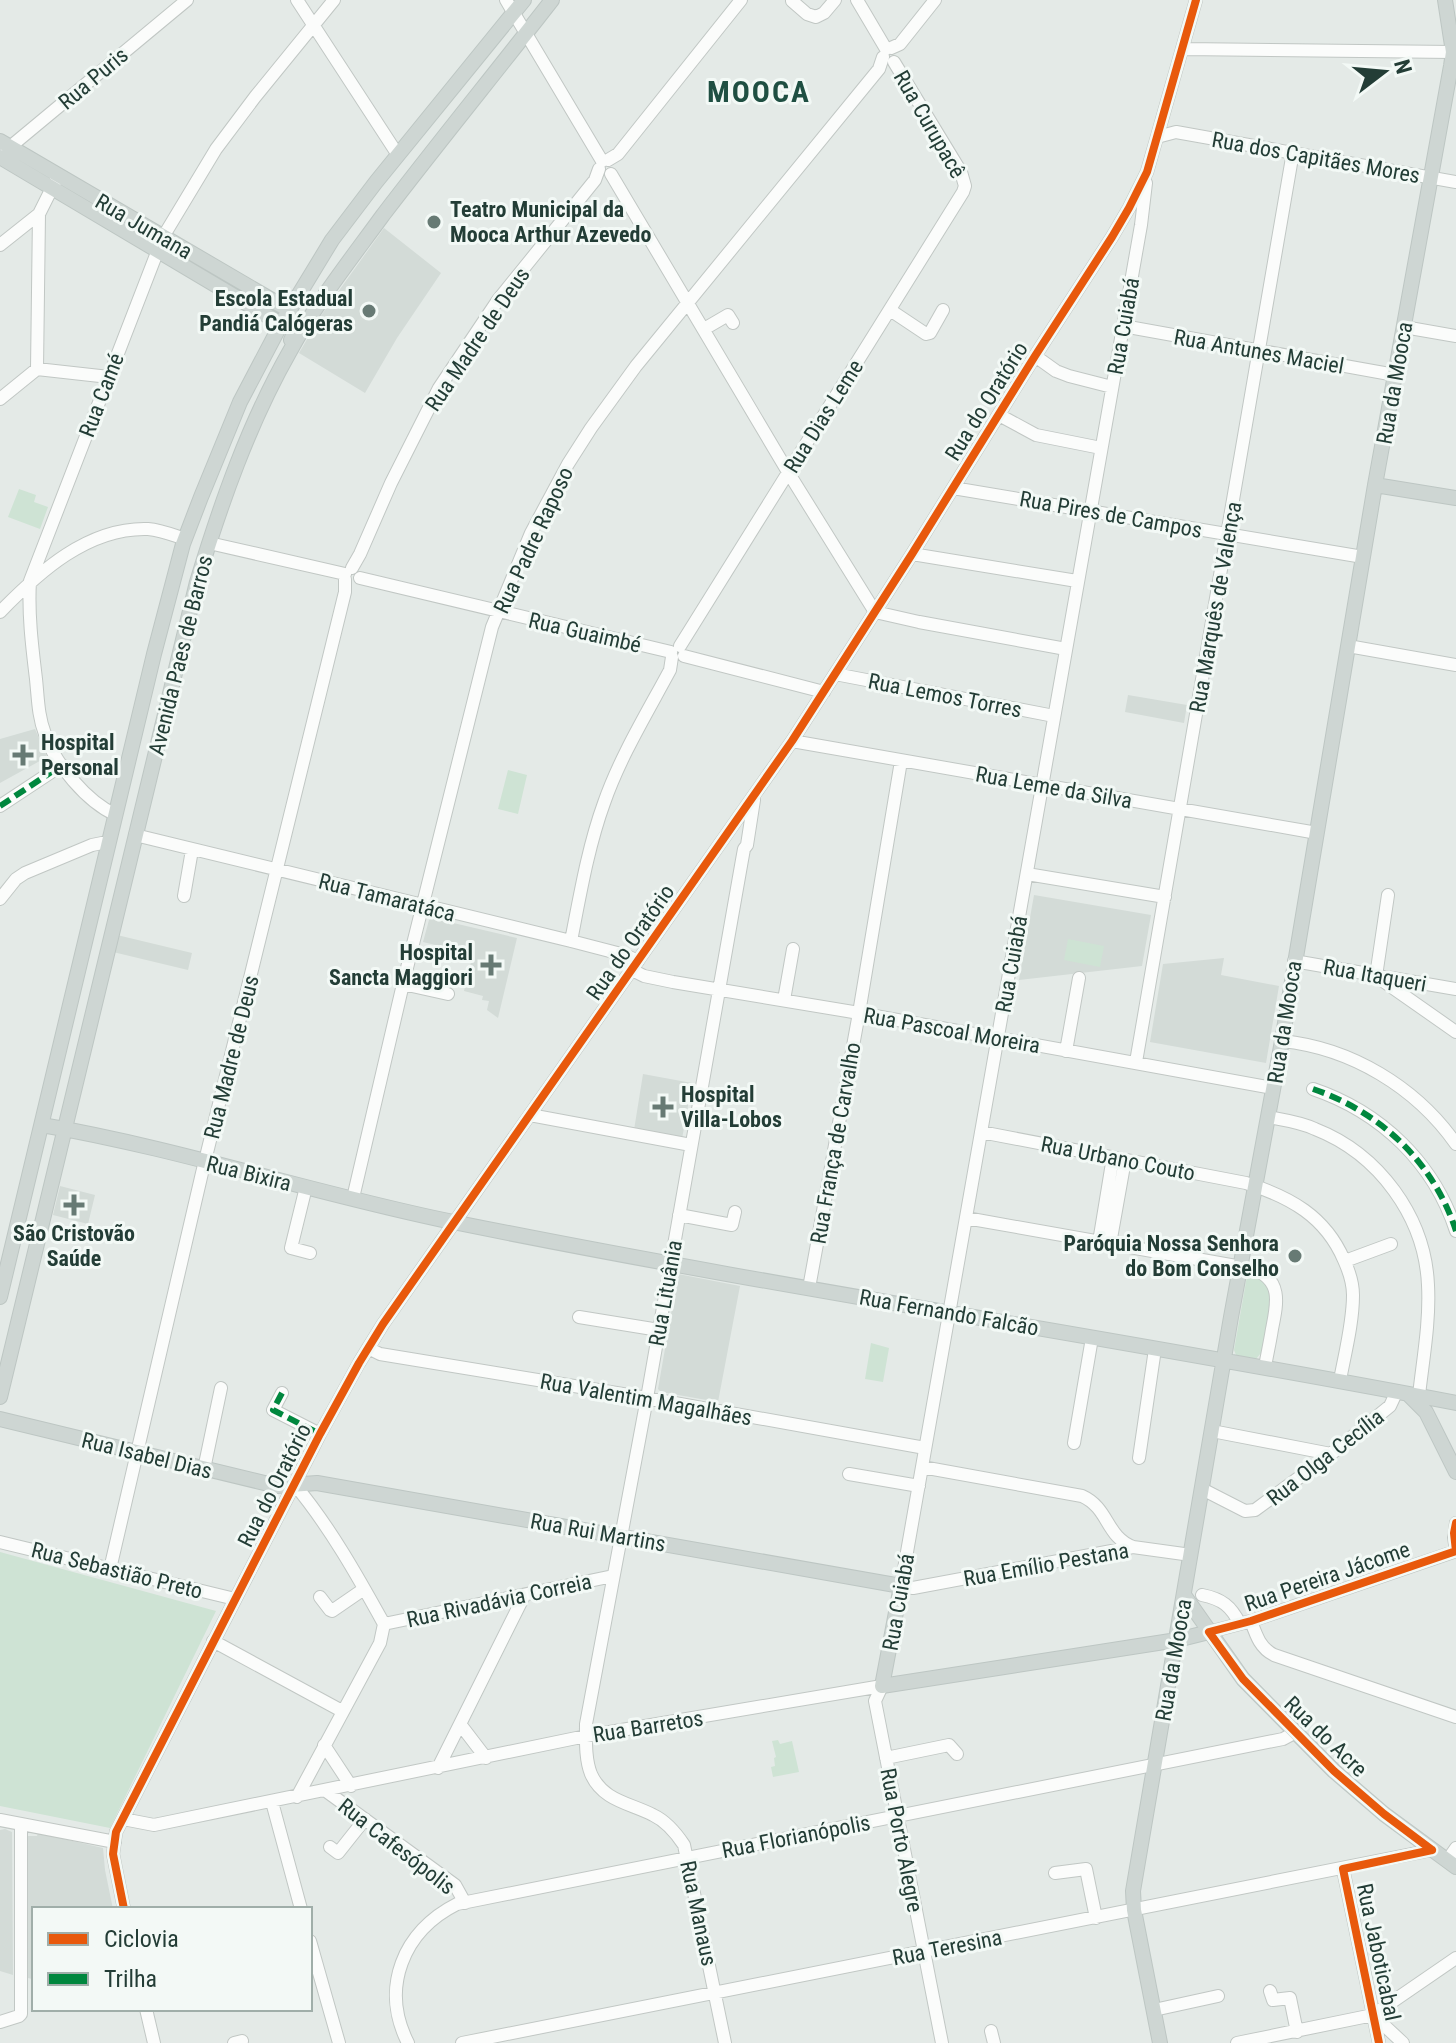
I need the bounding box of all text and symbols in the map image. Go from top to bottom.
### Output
north arrow [1344,32,1424,112]
street label: Rua Puris [54,42,133,114]
text: N [1389,57,1417,77]
street label: Rua Curupacê [889,66,970,183]
district label: MOOCA [707,74,811,109]
street label: Rua dos Capitães Mores [1210,127,1422,188]
street label: Rua Jumana [91,189,197,264]
place label: Teatro Municipal da Mooca Arthur Azevedo [450,197,651,247]
marker: Teatro Municipal da Mooca Arthur Azevedo [425,213,443,231]
street label: Rua Madre de Deus [420,263,535,416]
street label: Rua Cuiabá [1103,276,1144,377]
place label: Escola Estadual Pandiá Calógeras [199,286,353,336]
marker: Escola Estadual Pandiá Calógeras [360,302,378,320]
street label: Rua da Mooca [1371,320,1418,446]
street label: Rua Antunes Maciel [1172,324,1346,379]
street label: Rua do Oratório [940,337,1033,465]
street label: Rua Camé [74,350,129,441]
street label: Rua Dias Leme [779,355,868,477]
street label: Rua Padre Raposo [489,463,578,617]
street label: Rua Pires de Campos [1018,486,1204,543]
street label: Rua Marquês de Valença [1185,500,1246,715]
street label: Avenida Paes de Barros [144,553,217,758]
street label: Rua Guaimbé [526,607,644,658]
street label: Rua Lemos Torres [866,668,1024,723]
place label: Hospital Personal [41,730,119,780]
marker: Hospital Personal [12,744,34,766]
street label: Rua Leme da Silva [974,761,1134,814]
street label: Rua Tamaratáca [316,868,458,927]
street label: Rua do Oratório [581,880,679,1005]
street label: Rua Cuiabá [991,914,1032,1015]
place label: Hospital Sancta Maggiori [329,940,473,990]
marker: Hospital Sancta Maggiori [480,954,502,976]
street label: Rua Itaqueri [1321,954,1428,997]
street label: Rua da Mooca [1262,959,1307,1085]
street label: Rua Madre de Deus [199,973,264,1141]
street label: Rua Pascoal Moreira [862,1003,1042,1058]
street label: Rua França de Carvalho [805,1040,866,1246]
place label: Hospital Villa-Lobos [681,1082,782,1132]
marker: Hospital Villa-Lobos [652,1096,674,1118]
street label: Rua Urbano Couto [1039,1131,1197,1186]
street label: Rua Bixira [204,1151,294,1196]
marker: São Cristovão Saúde [63,1194,85,1216]
place label: São Cristovão Saúde [13,1221,135,1271]
place label: Paróquia Nossa Senhora do Bom Conselho [1064,1231,1279,1281]
street label: Rua Lituânia [644,1238,687,1348]
marker: Paróquia Nossa Senhora do Bom Conselho [1286,1247,1304,1265]
street label: Rua Fernando Falcão [857,1284,1041,1341]
street label: Rua Valentim Magalhães [538,1369,754,1430]
street label: Rua Olga Cecília [1262,1404,1389,1511]
street label: Rua do Oratório [233,1419,316,1551]
street label: Rua Isabel Dias [79,1427,215,1484]
street label: Rua Rui Martins [528,1508,668,1557]
street label: Rua Pereira Jácome [1241,1536,1413,1616]
street label: Rua Sebastião Preto [29,1537,205,1604]
street label: Rua Emílio Pestana [961,1538,1131,1591]
street label: Rua Cuiabá [878,1552,919,1653]
street label: Rua Rivadávia Correia [404,1569,594,1632]
street label: Rua da Mooca [1150,1597,1197,1723]
street label: Rua do Acre [1279,1691,1372,1782]
street label: Rua Barretos [591,1705,705,1748]
street label: Rua Porto Alegre [875,1766,928,1914]
street label: Rua Cafesópolis [333,1793,460,1900]
street label: Rua Florianópolis [720,1810,872,1863]
street label: Rua Manaus [675,1858,722,1968]
street label: Rua Jaboticabal [1352,1881,1405,2023]
legend [32,1907,312,2011]
text: Ciclovia [104,1925,179,1953]
street label: Rua Teresina [890,1925,1004,1970]
text: Trilha [104,1965,157,1993]

